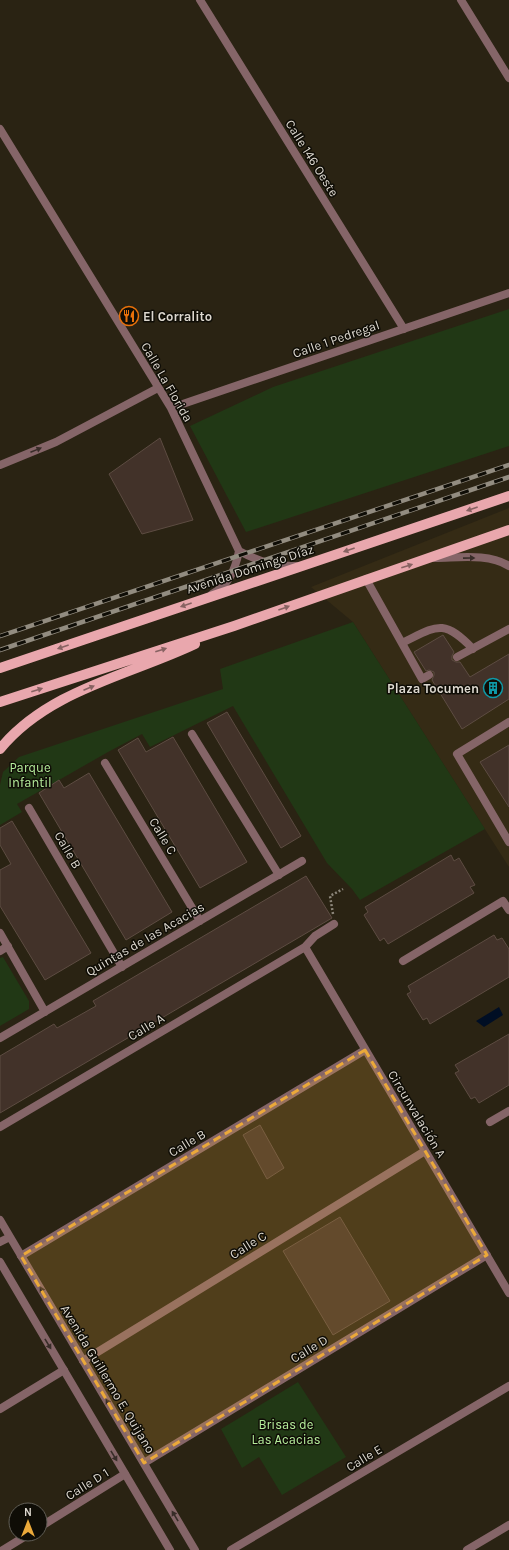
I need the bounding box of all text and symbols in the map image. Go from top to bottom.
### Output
street label: Calle 146 Oeste [282,117,342,199]
restaurant icon: El Corralito [118,305,140,327]
place label: El Corralito [143,309,212,324]
street label: Calle 1 Pedregal [291,317,381,361]
street label: Calle La Florida [138,340,196,424]
one-way arrow [31,447,43,453]
one-way arrow [466,506,478,512]
street label: Avenida Domingo Díaz [184,541,316,597]
one-way arrow [342,547,354,553]
one-way arrow [463,554,475,561]
one-way arrow [401,562,413,568]
one-way arrow [179,602,191,608]
one-way arrow [278,605,290,611]
one-way arrow [56,644,68,650]
one-way arrow [155,646,167,652]
building icon: Plaza Tocumen [482,677,504,699]
place label: Plaza Tocumen [387,681,479,696]
one-way arrow [83,685,94,691]
one-way arrow [31,687,43,693]
park label: Parque Infantil [8,760,52,790]
street label: Calle C [146,815,180,857]
street label: Calle B [51,829,85,871]
street label: Quintas de las Acacias [83,899,207,979]
street label: Calle A [125,1010,167,1044]
street label: Circunvalación A [385,1067,449,1161]
street label: Calle B [166,1126,208,1160]
street label: Calle C [227,1228,269,1262]
one-way arrow [39,1287,46,1298]
street label: Avenida Guillermo E. Quijano [58,1302,158,1456]
street label: Calle D [288,1332,330,1366]
one-way arrow [45,1338,52,1350]
one-way arrow [105,1399,112,1410]
park label: Brisas de Las Acacias [251,1417,321,1447]
street label: Calle E [343,1441,385,1475]
one-way arrow [111,1450,118,1462]
street label: Calle D 1 [63,1465,111,1503]
north arrow [8,1502,48,1542]
text: N [24,1506,32,1519]
one-way arrow [171,1510,178,1522]

